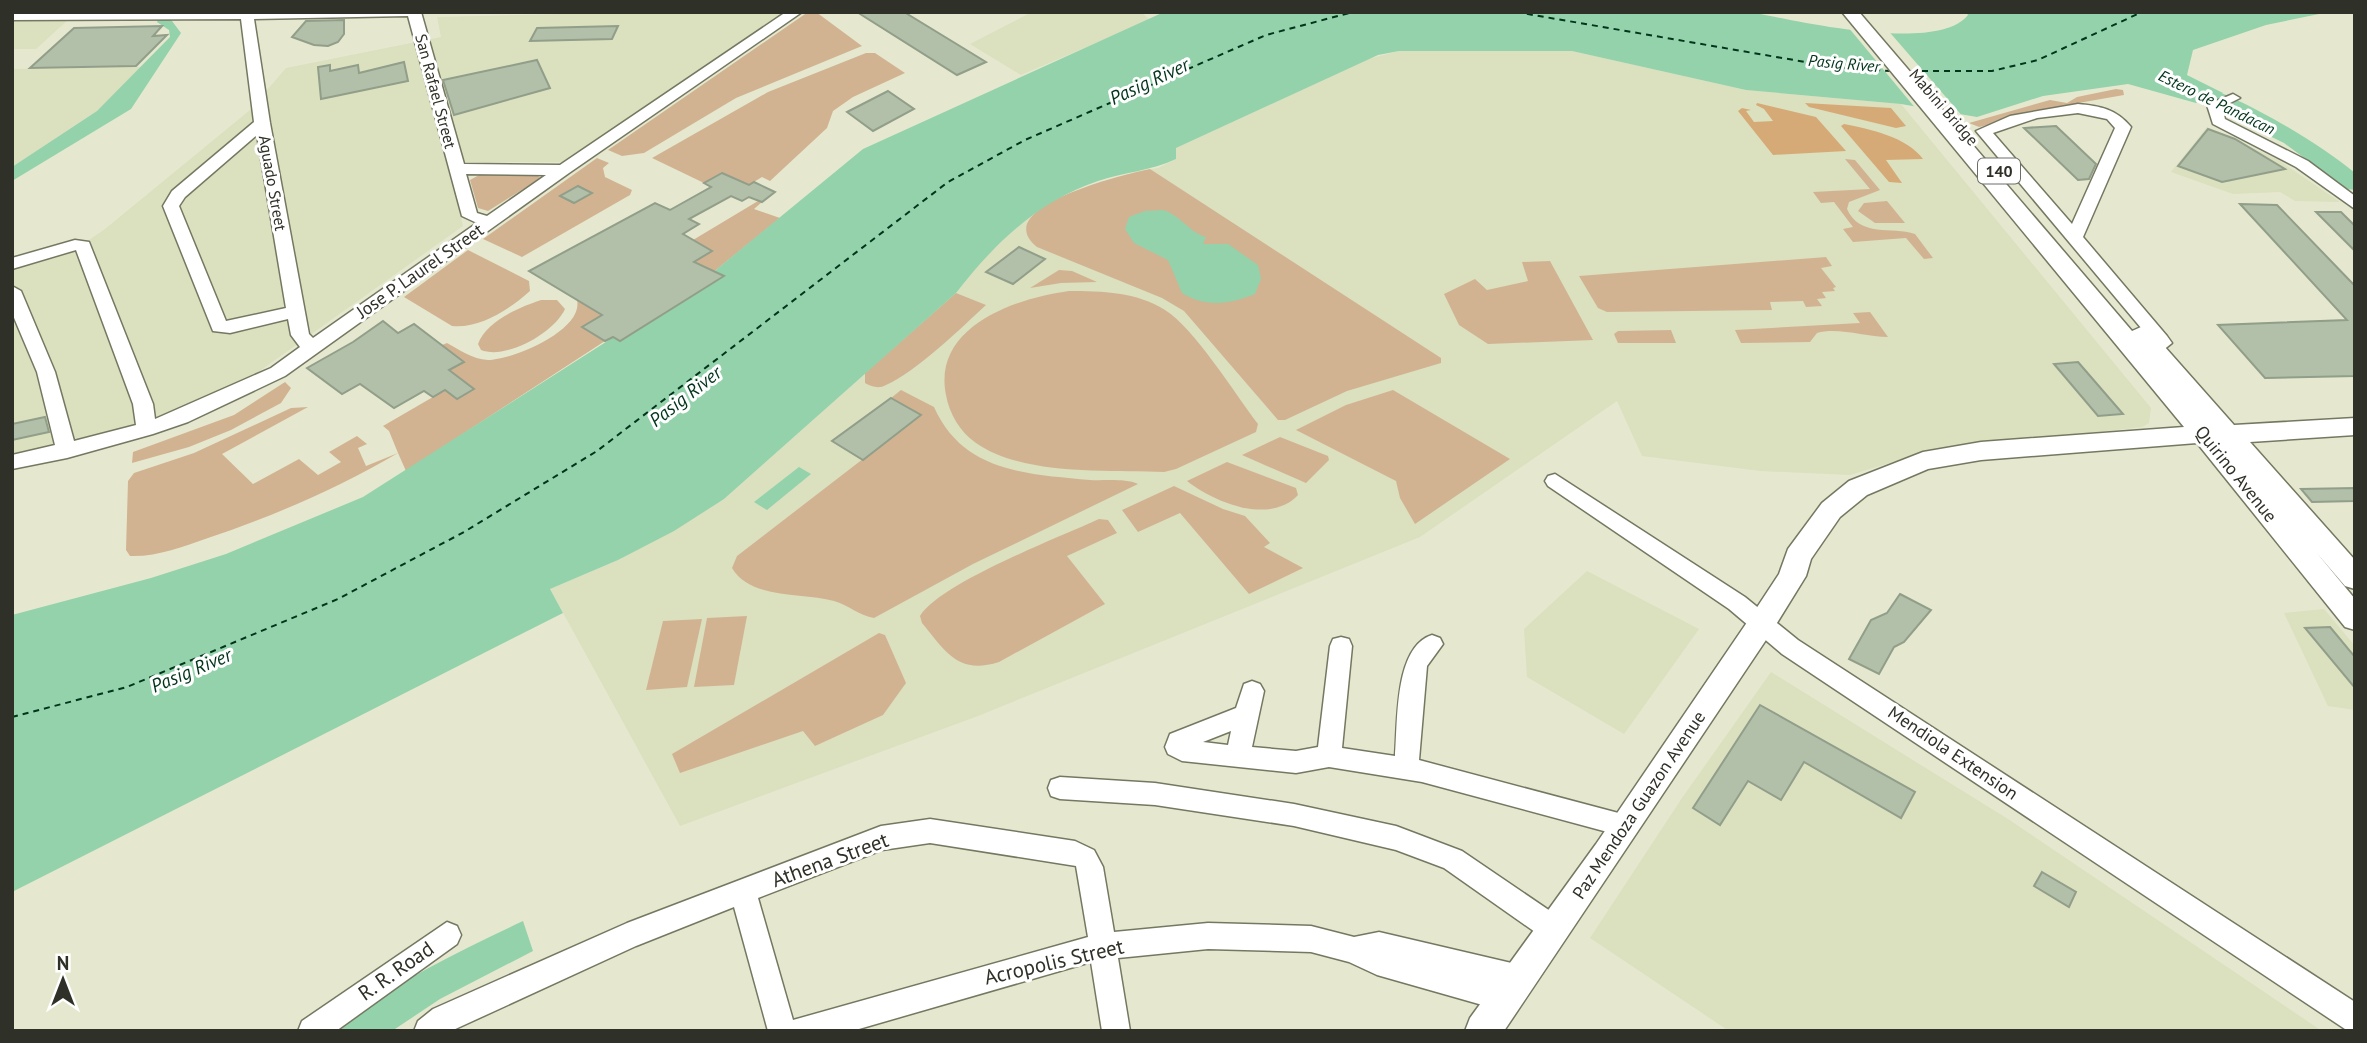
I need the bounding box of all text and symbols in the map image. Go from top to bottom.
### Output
street label: San Rafael Street [411,32,461,151]
water label: Pasig River [1807,50,1882,76]
water label: Pasig River [1105,51,1194,110]
street label: Mabini Bridge [1905,65,1983,149]
water label: Estero de Pandacan [2155,65,2279,139]
street label: Aguado Street [255,134,291,233]
road number: 140 [1978,158,2020,183]
street label: Jose P. Laurel Street [351,218,488,324]
water label: Pasig River [644,359,727,432]
street label: Quirino Avenue [2190,421,2282,527]
water label: Pasig River [147,642,236,698]
street label: Mendiola Extension [1884,701,2023,805]
street label: Paz Mendoza Guazon Avenue [1567,706,1710,903]
street label: Athena Street [768,826,892,893]
street label: Acropolis Street [982,932,1126,991]
street label: R. R. Road [353,935,439,1006]
north arrow [28,945,98,1015]
text: N [57,951,69,975]

